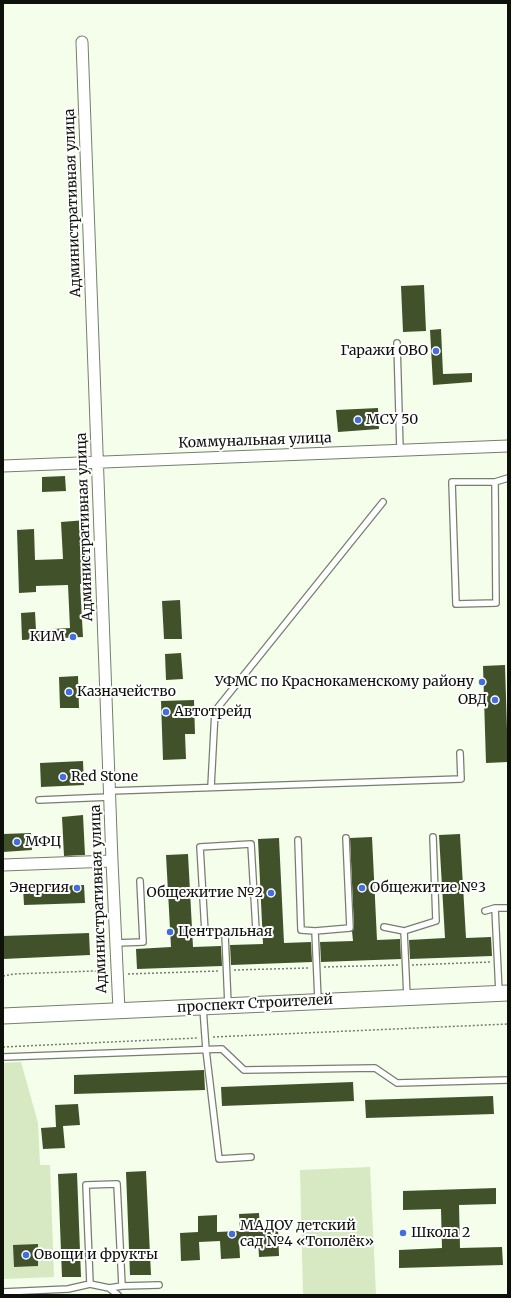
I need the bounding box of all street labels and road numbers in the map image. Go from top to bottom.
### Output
street label: Административная улица [61,108,85,298]
street label: Коммунальная улица [178,430,332,452]
street label: Административная улица [73,432,97,622]
street label: Административная улица [87,804,111,994]
street label: проспект Строителей [177,992,333,1016]

